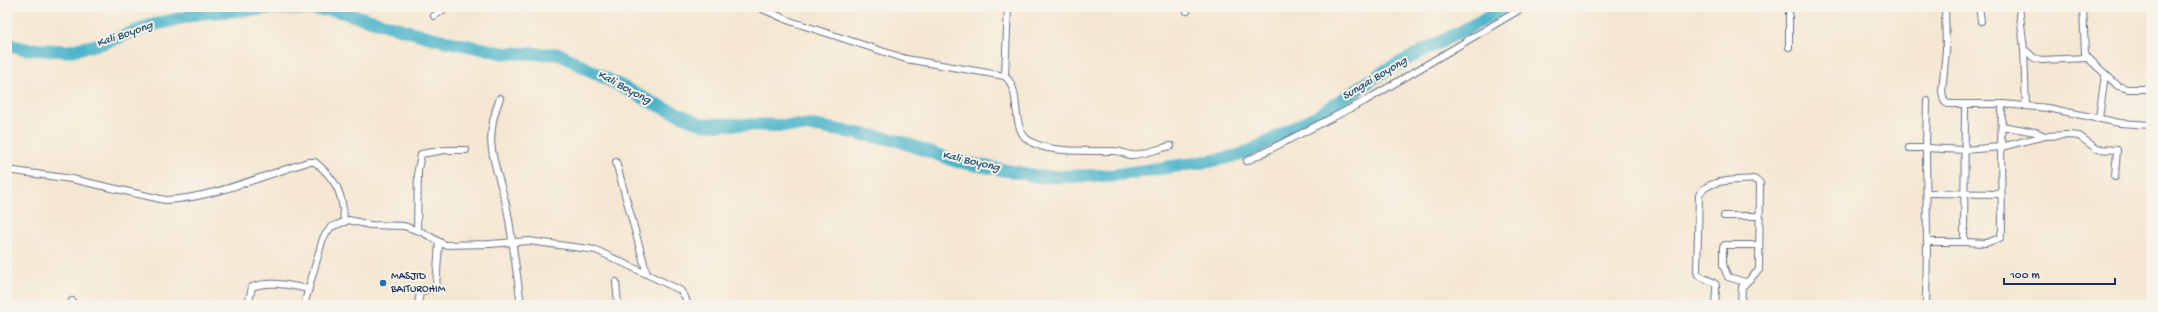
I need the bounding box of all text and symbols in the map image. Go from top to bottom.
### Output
water label: Kali Boyong [95,18,156,51]
water label: Sungai Boyong [1340,54,1411,104]
water label: Kali Boyong [595,68,654,108]
water label: Kali Boyong [941,149,1002,176]
scale bar [2004,260,2115,286]
text: 100 m [2009,269,2040,283]
place label: MASJID BAITUROHIM [390,271,446,296]
marker: MASJID BAITUROHIM [378,278,388,288]

